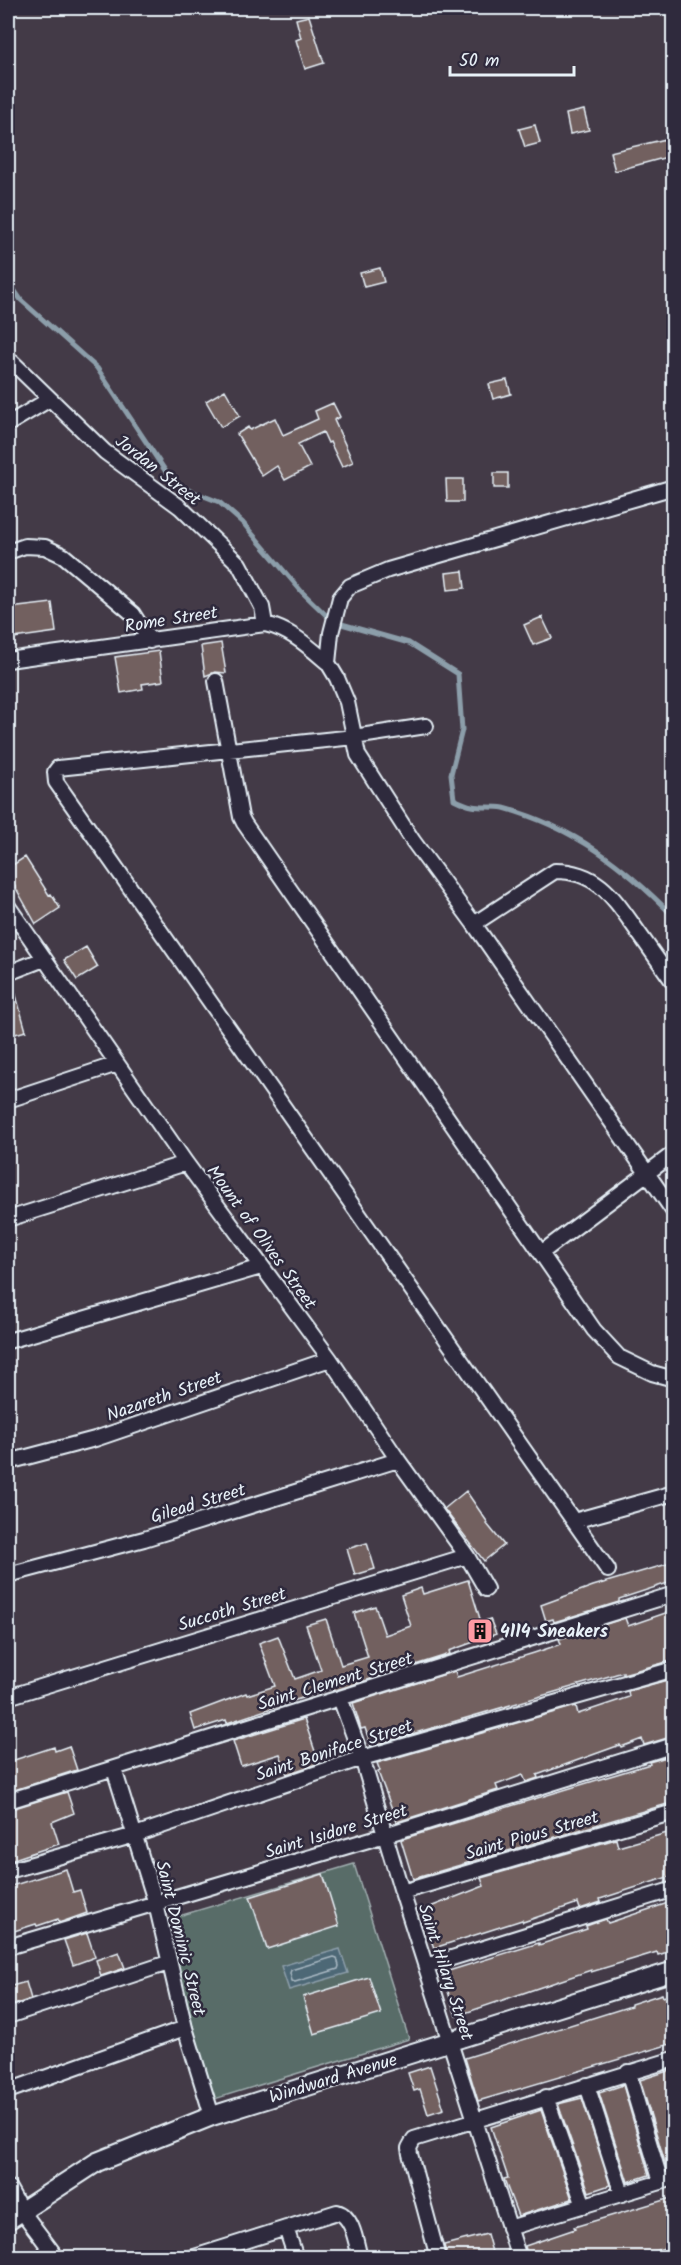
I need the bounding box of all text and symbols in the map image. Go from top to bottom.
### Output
scale bar [450,39,574,77]
text: 50 m [459,47,499,76]
street label: Jordan Street [108,428,207,515]
street label: Rome Street [123,599,221,642]
street label: Mount of Olives Street [198,1159,324,1317]
street label: Nazareth Street [103,1364,227,1431]
street label: Gilead Street [147,1476,251,1533]
street label: Succoth Street [175,1580,291,1641]
building icon: 4114 Sneakers [465,1616,495,1646]
place label: 4114 Sneakers [500,1618,608,1647]
street label: Saint Clement Street [254,1645,418,1720]
street label: Saint Boniface Street [252,1712,418,1791]
street label: Saint Isidore Street [262,1797,412,1868]
street label: Saint Pious Street [462,1803,603,1869]
street label: Saint Dominic Street [146,1858,213,2020]
street label: Saint Hilary Street [409,1900,481,2046]
street label: Windward Avenue [266,2046,401,2113]

